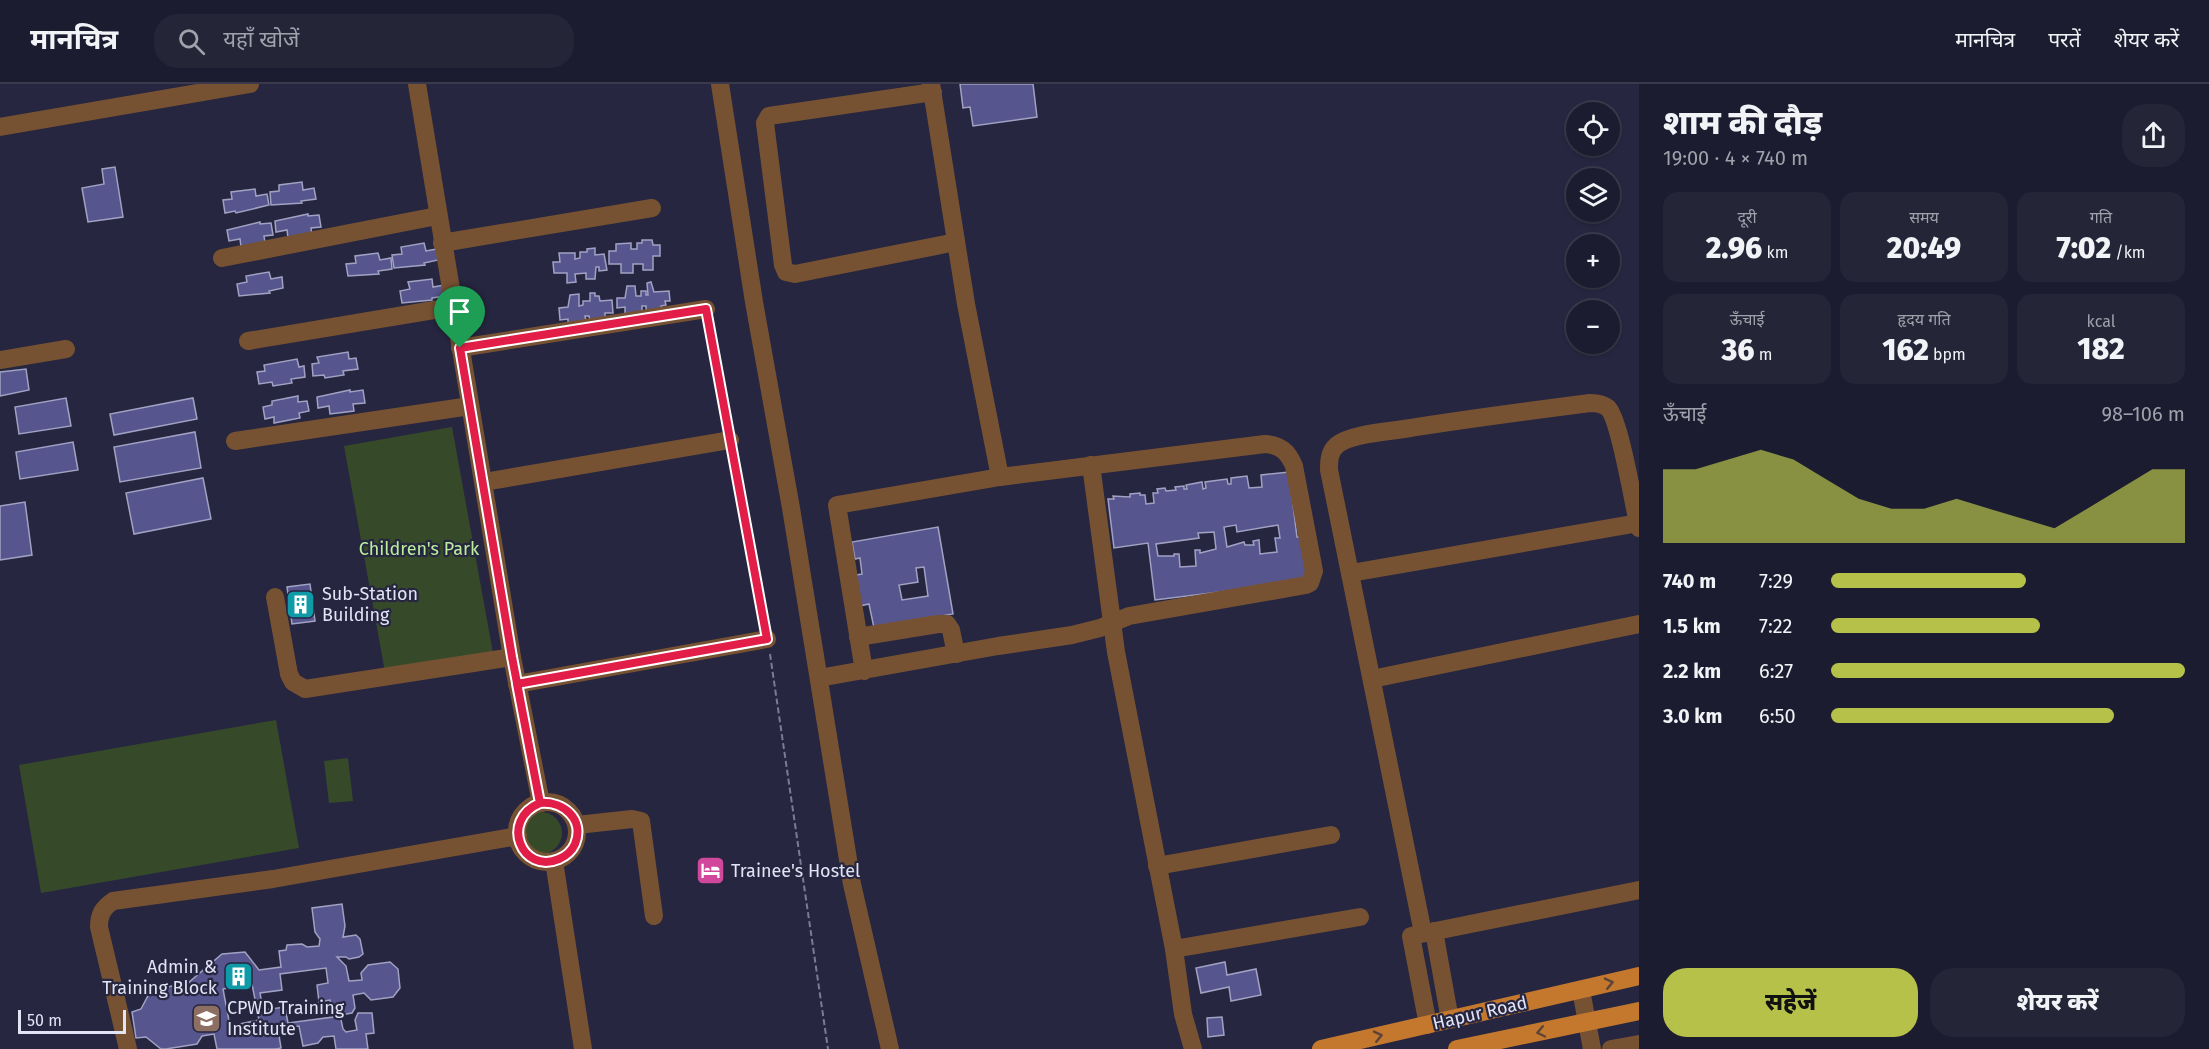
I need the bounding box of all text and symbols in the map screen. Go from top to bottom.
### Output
search box [154,14,574,68]
text: मानचित्र [30,23,118,56]
icon: search [175,25,208,58]
text: यहाँ खोजें [223,26,299,53]
text: मानचित्र [1955,27,2015,53]
text: परतें [2048,27,2081,53]
text: शेयर करें [2114,27,2179,53]
map controls [1566,102,1620,354]
button: locate [1566,102,1620,156]
text: शाम की दौड़ [1663,103,1822,143]
button: share [2122,104,2185,167]
text: 19:00 · 4 × 740 m [1663,146,1808,170]
button: layers [1566,168,1620,222]
text: दूरी [1737,208,1757,227]
text: समय [1909,208,1939,227]
text: गति [2090,208,2112,227]
text: 2.96 [1706,230,1762,266]
text: 20:49 [1887,230,1961,266]
text: 7:02 [2056,230,2111,266]
button: + [1566,234,1620,288]
text: km [1762,243,1788,262]
text: /km [2111,243,2146,262]
pin [434,286,485,348]
icon: arrive [443,295,476,328]
button: − [1566,300,1620,354]
text: ऊँचाई [1730,310,1764,329]
text: हृदय गति [1897,310,1951,329]
text: kcal [2087,312,2115,331]
text: 182 [2077,331,2125,367]
text: 36 [1722,332,1755,368]
text: 162 [1882,332,1929,368]
text: m [1755,345,1772,364]
text: bpm [1929,345,1966,364]
text: ऊँचाई [1663,402,1706,426]
text: 98–106 m [2102,402,2185,426]
park label: Children's Park [359,538,480,560]
text: 740 m [1663,569,1716,593]
text: 7:29 [1759,569,1793,593]
place label: Sub-Station Building [322,583,418,626]
building icon: Sub-Station Building [285,588,317,620]
text: 1.5 km [1663,614,1721,638]
text: 7:22 [1759,614,1792,638]
text: 2.2 km [1663,659,1721,683]
text: 6:27 [1759,659,1793,683]
text: 3.0 km [1663,704,1722,728]
text: 6:50 [1759,704,1796,728]
hotel icon: Trainee's Hostel [694,855,726,887]
place label: Trainee's Hostel [731,860,860,882]
place label: Admin & Training Block [102,956,218,999]
building icon: Admin & Training Block [222,961,254,993]
button: सहेजें [1663,968,1918,1037]
button: शेयर करें [1930,968,2185,1037]
one-way arrow [1604,978,1614,991]
street label: Hapur Road [1431,991,1529,1035]
place label: CPWD Training Institute [227,997,345,1040]
school or university icon: CPWD Training Institute [190,1002,222,1034]
scale bar [18,1007,126,1034]
text: 50 m [27,1011,62,1030]
one-way arrow [1536,1025,1546,1038]
one-way arrow [1372,1030,1382,1043]

